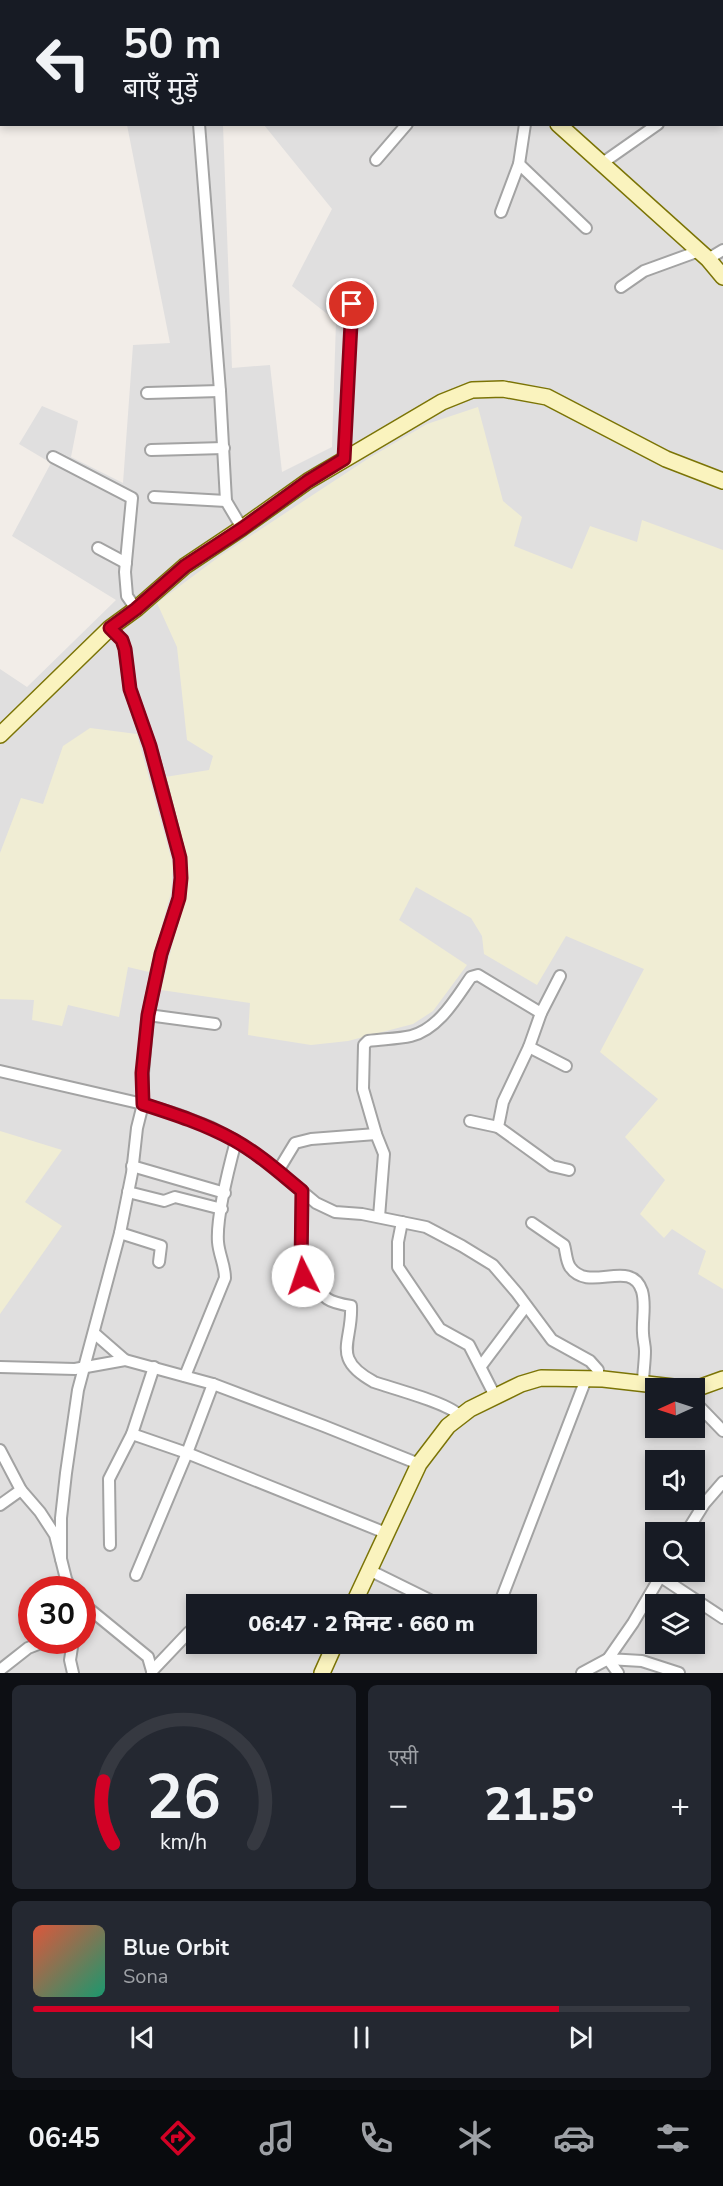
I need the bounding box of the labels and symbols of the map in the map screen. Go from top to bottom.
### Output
pin [326,278,377,329]
position arrow [271,1244,335,1308]
north arrow [645,1378,705,1438]
speed limit sign: 30 [18,1576,96,1654]

